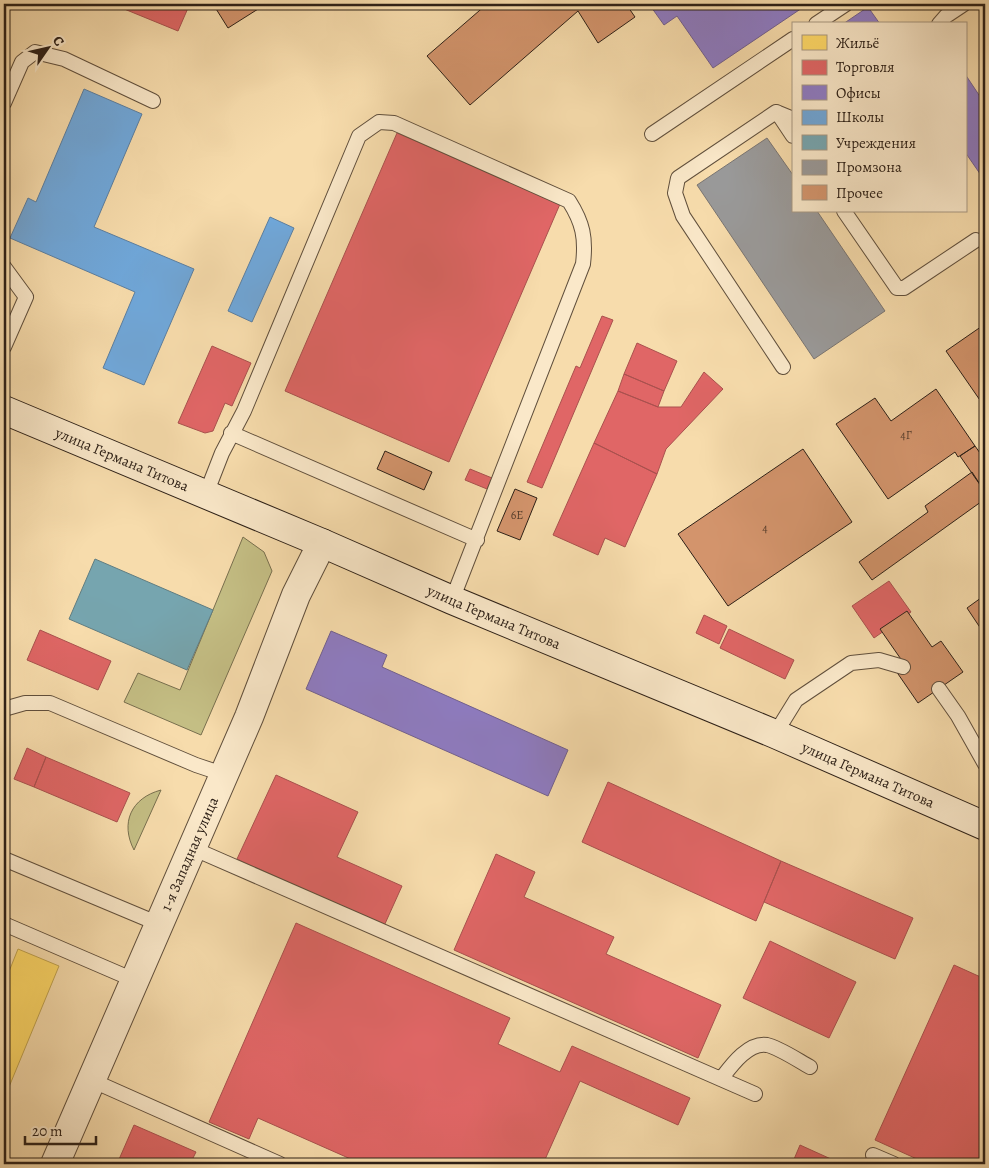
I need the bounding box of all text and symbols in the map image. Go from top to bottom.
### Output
north arrow [22,22,72,72]
legend [792,22,966,212]
text: С [48,32,69,50]
text: Жильё [836,33,879,53]
text: Торговля [836,57,894,77]
text: Офисы [836,83,881,103]
text: Школы [836,107,884,127]
text: Учреждения [836,133,916,153]
text: Промзона [836,157,902,177]
text: Прочее [836,183,883,203]
street label: улица Германа Титова [51,422,192,496]
house number: 4Г [900,427,912,443]
house number: 6Е [511,507,523,523]
house number: 4 [762,520,768,536]
street label: улица Германа Титова [423,580,564,654]
street label: улица Германа Титова [798,737,938,813]
street label: 1-я Западная улица [156,794,223,914]
scale bar [25,1113,96,1145]
text: 20 m [32,1121,63,1141]

